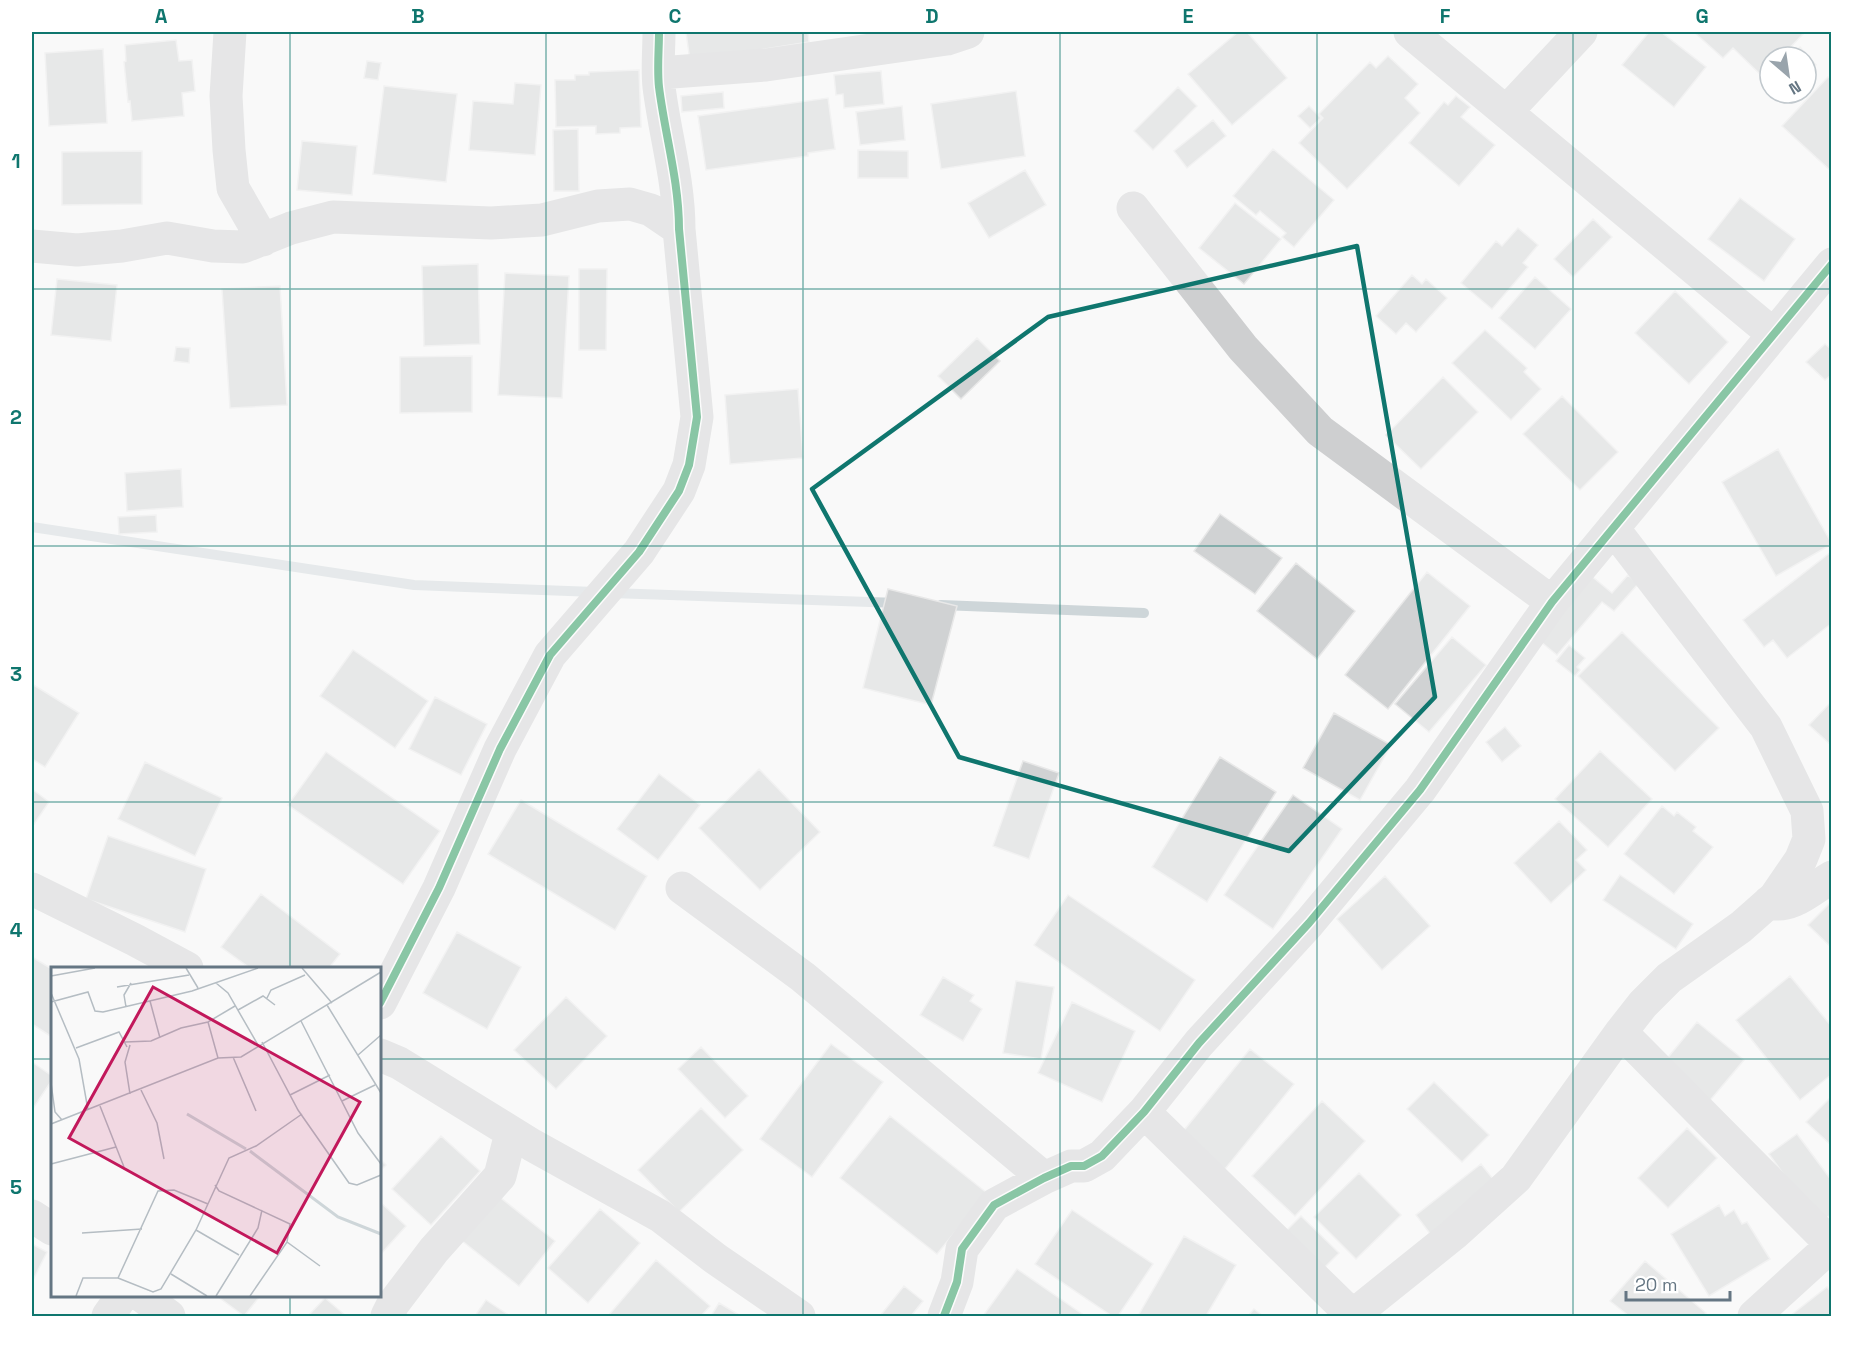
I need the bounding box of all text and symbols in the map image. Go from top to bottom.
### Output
text: A [155,3,168,29]
text: B [411,3,425,29]
text: C [669,3,682,29]
text: D [925,3,939,29]
text: E [1182,3,1194,29]
text: F [1440,3,1451,29]
text: G [1695,3,1709,29]
north arrow [1758,45,1818,105]
text: N [1785,76,1805,99]
text: 1 [11,148,21,174]
text: 2 [10,404,22,430]
text: 3 [10,661,22,687]
text: 4 [10,917,23,943]
inset map [51,967,381,1297]
text: 5 [10,1174,22,1200]
scale bar [1626,1264,1730,1302]
text: 20 m [1635,1273,1678,1296]

